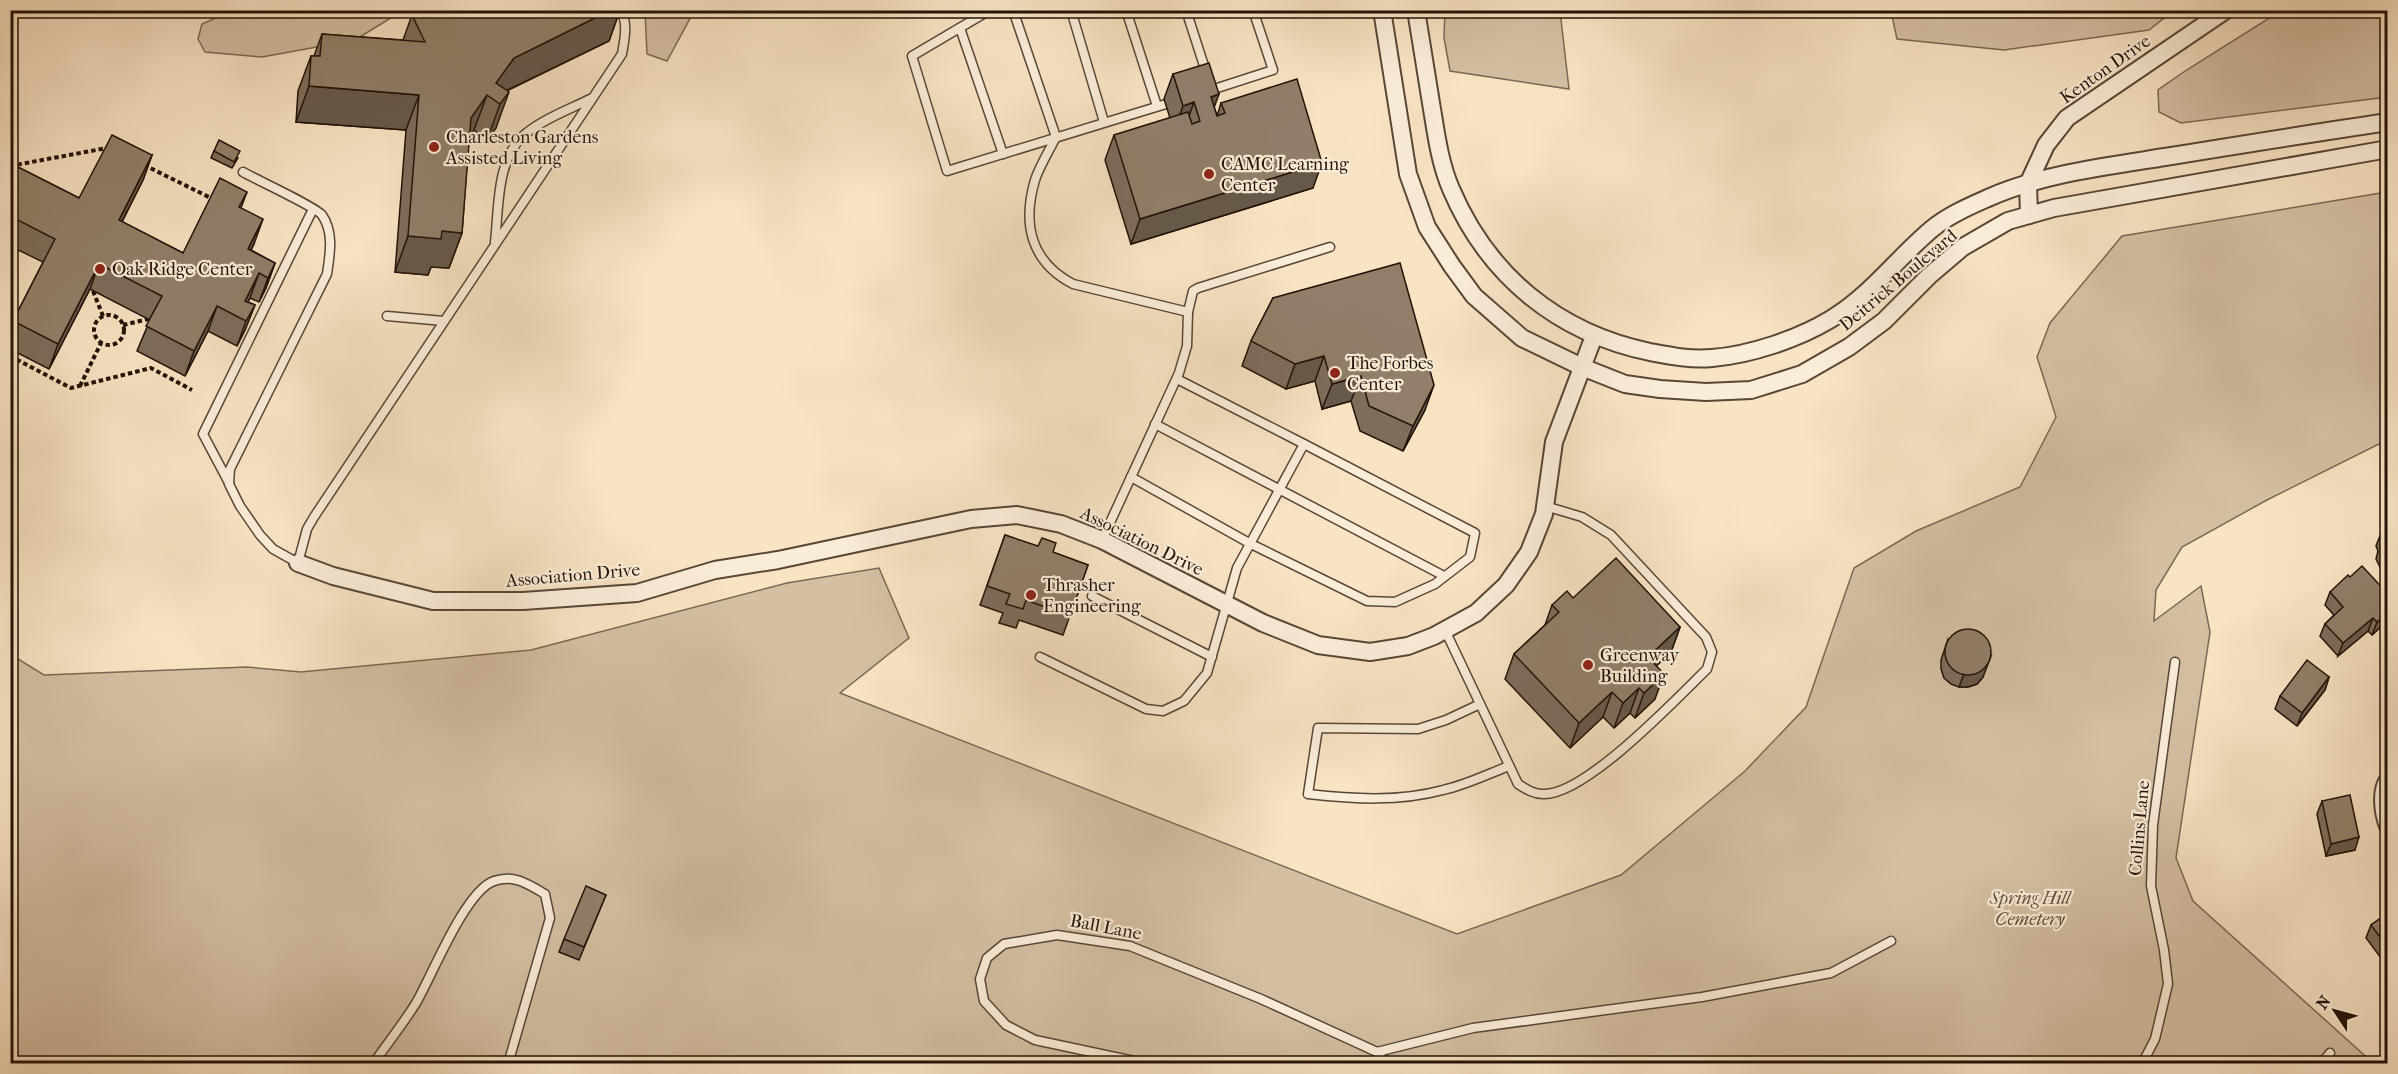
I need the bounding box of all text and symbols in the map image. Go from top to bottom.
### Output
street label: Kenton Drive [2056,30,2155,108]
place label: Charleston Gardens Assisted Living [445,127,599,169]
marker: Charleston Gardens Assisted Living [427,140,441,154]
place label: CAMC Learning Center [1221,154,1349,196]
marker: CAMC Learning Center [1202,167,1216,181]
street label: Deitrick Boulevard [1835,225,1962,336]
place label: Oak Ridge Center [112,259,253,280]
marker: Oak Ridge Center [93,262,107,276]
place label: The Forbes Center [1347,353,1434,395]
marker: The Forbes Center [1328,366,1342,380]
street label: Association Drive [1076,502,1207,580]
street label: Association Drive [504,559,641,592]
place label: Thrasher Engineering [1043,575,1141,617]
marker: Thrasher Engineering [1024,588,1038,602]
place label: Greenway Building [1600,645,1680,687]
marker: Greenway Building [1581,658,1595,672]
street label: Collins Lane [2125,779,2154,877]
park label: Spring Hill Cemetery [1989,888,2073,930]
street label: Ball Lane [1068,910,1144,945]
north arrow [2305,981,2365,1041]
text: N [2312,991,2335,1013]

